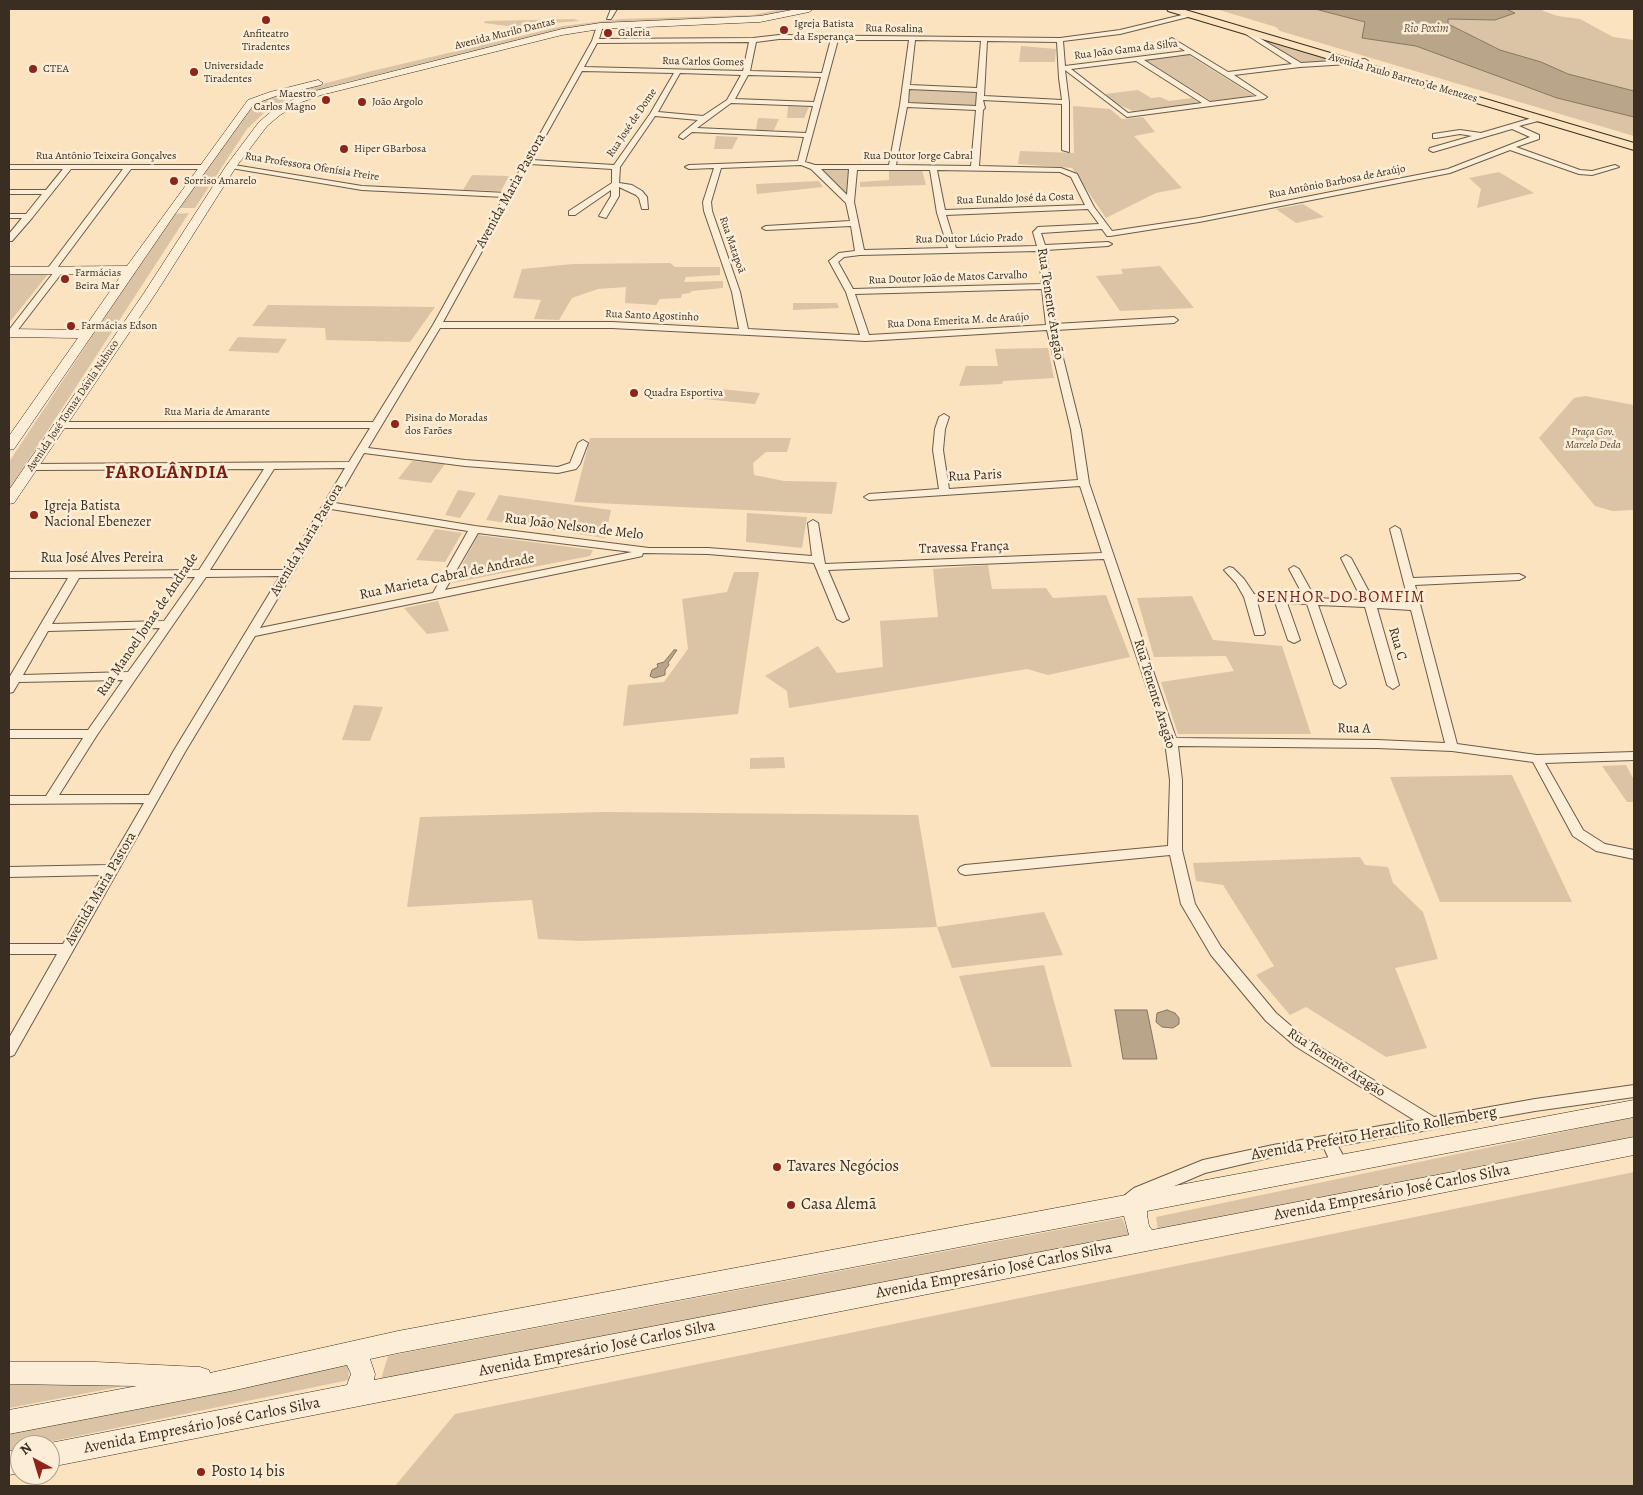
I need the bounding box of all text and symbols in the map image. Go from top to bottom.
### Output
marker: Anfiteatro Tiradentes [260,14,272,26]
street label: Avenida Murilo Dantas [453,15,557,53]
place label: Igreja Batista da Esperança [794,17,854,43]
street label: Rua Rosalina [865,22,923,36]
water label: Rio Poxim [1403,22,1449,36]
marker: Igreja Batista da Esperança [778,24,790,36]
place label: Galeria [618,26,650,40]
place label: Anfiteatro Tiradentes [242,27,290,53]
marker: Galeria [602,27,614,39]
street label: Rua João Gama da Silva [1073,37,1179,63]
street label: Avenida Paulo Barreto de Menezes [1327,50,1479,106]
street label: Rua Carlos Gomes [662,55,744,69]
place label: Universidade Tiradentes [204,59,264,85]
place label: CTEA [43,62,69,76]
marker: CTEA [27,63,39,75]
marker: Universidade Tiradentes [188,66,200,78]
street label: Rua José de Dome [604,86,660,160]
place label: Maestro Carlos Magno [254,87,316,113]
marker: Maestro Carlos Magno [320,94,332,106]
place label: João Argolo [372,95,423,109]
marker: João Argolo [356,96,368,108]
street label: Avenida Maria Pastora [473,131,549,251]
place label: Hiper GBarbosa [354,142,426,156]
marker: Hiper GBarbosa [338,143,350,155]
street label: Rua Antônio Teixeira Gonçalves [36,149,176,163]
street label: Rua Doutor Jorge Cabral [863,149,973,163]
street label: Rua Professora Ofenísia Freire [244,150,380,184]
street label: Rua Antônio Barbosa de Araújo [1267,162,1407,202]
place label: Sorriso Amarelo [184,174,256,188]
marker: Sorriso Amarelo [168,175,180,187]
street label: Rua Eunaldo José da Costa [956,190,1074,208]
street label: Rua Matapoã [716,215,748,275]
street label: Rua Doutor Lúcio Prado [915,231,1023,247]
street label: Rua Tenente Aragão [1033,247,1067,361]
place label: Farmácias Beira Mar [75,266,121,292]
street label: Rua Doutor João de Matos Carvalho [868,269,1028,287]
marker: Farmácias Beira Mar [59,273,71,285]
street label: Rua Santo Agostinho [605,308,699,324]
street label: Rua Dona Emerita M. de Araújo [887,311,1029,331]
place label: Farmácias Edson [81,319,157,333]
marker: Farmácias Edson [65,320,77,332]
street label: Avenida José Tomaz Dávila Nabuco [24,338,122,474]
place label: Quadra Esportiva [644,386,723,400]
marker: Quadra Esportiva [628,387,640,399]
street label: Rua Maria de Amarante [164,405,270,419]
place label: Pisina do Moradas dos Farões [405,411,488,437]
marker: Pisina do Moradas dos Farões [389,418,401,430]
park label: Praça Gov. Marcelo Deda [1565,425,1621,451]
district label: FAROLÂNDIA [104,462,230,484]
street label: Rua Paris [948,466,1002,486]
street label: Avenida Maria Pastora [267,481,347,599]
place label: Igreja Batista Nacional Ebenezer [44,499,151,532]
marker: Igreja Batista Nacional Ebenezer [28,509,40,521]
street label: Rua João Nelson de Melo [504,510,644,544]
street label: Travessa França [919,538,1009,558]
street label: Rua Manoel Jonas de Andrade [94,550,202,700]
street label: Rua Marieta Cabral de Andrade [358,550,536,604]
street label: Rua José Alves Pereira [40,551,164,567]
district label: SENHOR DO BOMFIM [1255,588,1427,608]
street label: Rua C [1384,625,1410,663]
street label: Rua Tenente Aragão [1129,637,1179,751]
street label: Rua A [1337,720,1371,738]
street label: Avenida Maria Pastora [62,829,140,949]
street label: Rua Tenente Aragão [1284,1025,1388,1101]
street label: Avenida Prefeito Heraclito Rollemberg [1250,1103,1498,1165]
place label: Tavares Negócios [787,1157,899,1177]
marker: Tavares Negócios [771,1161,783,1173]
street label: Avenida Empresário José Carlos Silva [1272,1161,1512,1225]
place label: Casa Alemã [801,1195,876,1215]
marker: Casa Alemã [785,1199,797,1211]
street label: Avenida Empresário José Carlos Silva [874,1239,1114,1303]
street label: Avenida Empresário José Carlos Silva [477,1317,717,1381]
street label: Avenida Empresário José Carlos Silva [82,1394,322,1458]
north arrow [10,1435,60,1485]
text: N [16,1438,36,1459]
place label: Posto 14 bis [211,1462,285,1482]
marker: Posto 14 bis [195,1466,207,1478]

